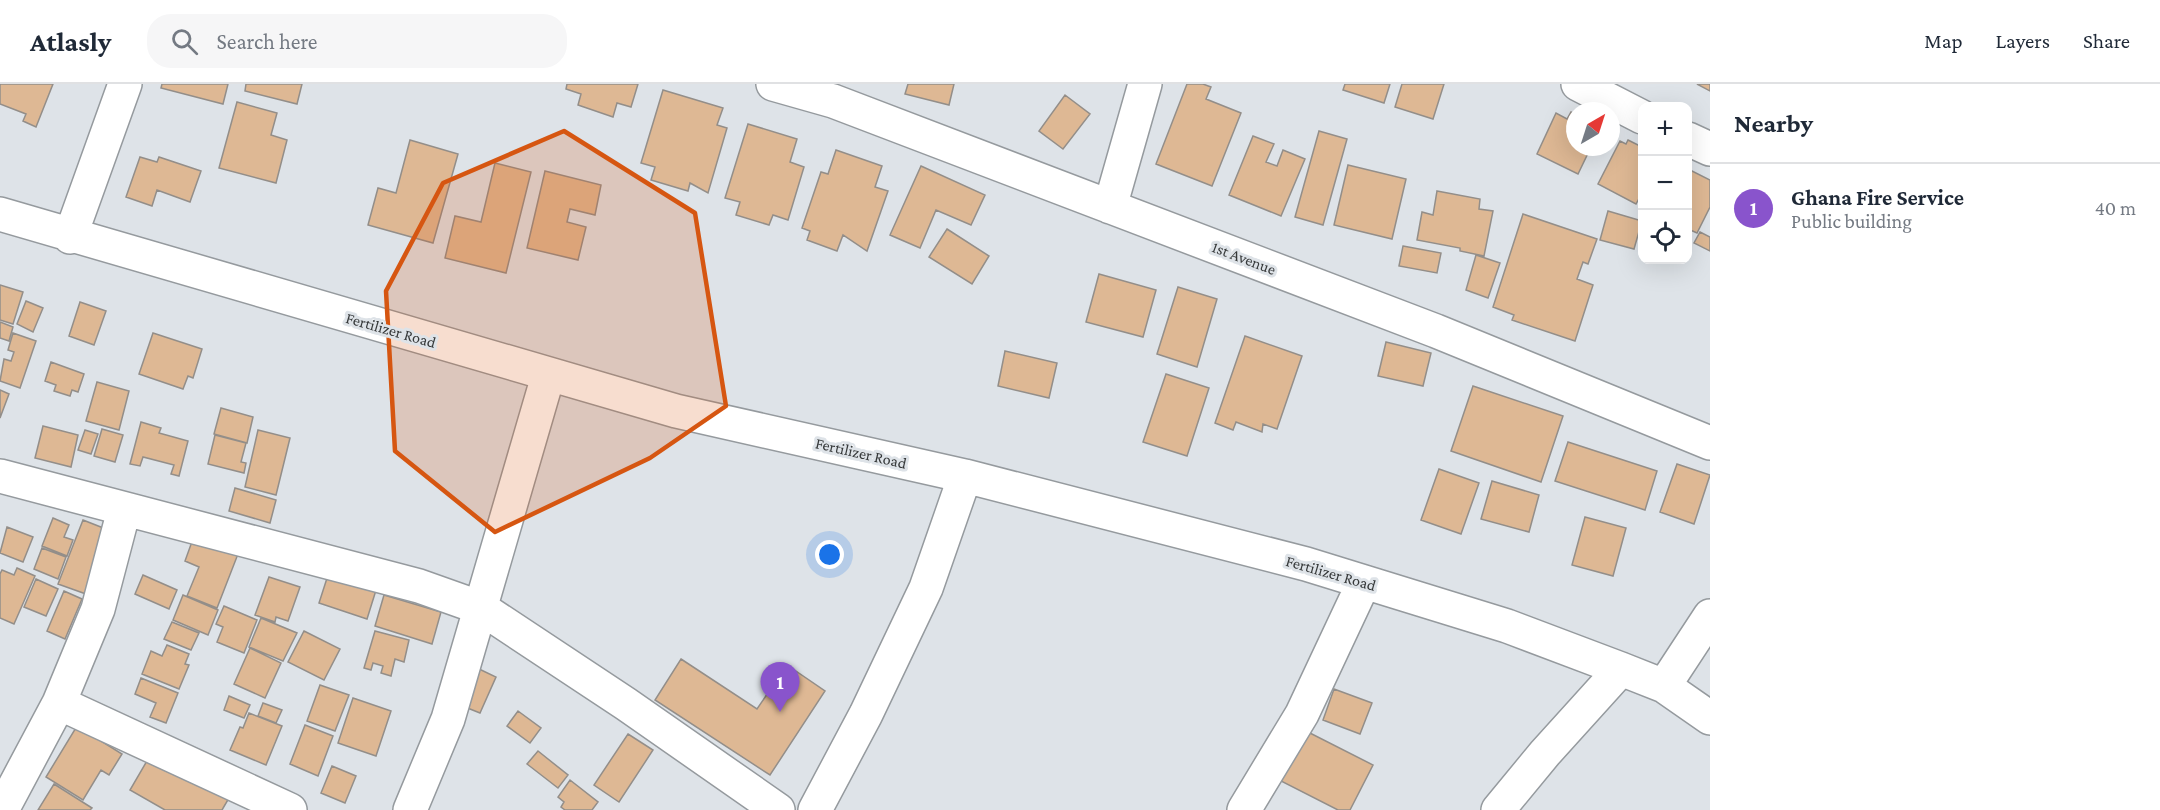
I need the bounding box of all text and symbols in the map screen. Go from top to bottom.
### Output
search box [147,14,567,68]
icon: search [168,25,201,58]
text: Atlasly [30,26,111,57]
text: Search here [216,29,317,54]
text: Map [1924,29,1963,53]
text: Layers [1996,29,2050,53]
text: Share [2083,29,2130,53]
north arrow [1566,102,1620,156]
map controls [1638,102,1692,264]
button: + [1638,102,1692,156]
text: Nearby [1734,109,1813,138]
button: − [1638,156,1692,210]
text: Ghana Fire Service [1791,185,1964,210]
text: 1 [1750,197,1757,219]
text: 40 m [2095,197,2136,219]
button: locate [1638,210,1692,264]
text: Public building [1791,210,1912,232]
street label: 1st Avenue [1210,238,1278,278]
street label: Fertilizer Road [344,309,439,351]
street label: Fertilizer Road [814,434,909,472]
your location [815,540,844,569]
street label: Fertilizer Road [1284,552,1379,594]
pin: 1 [760,662,800,712]

